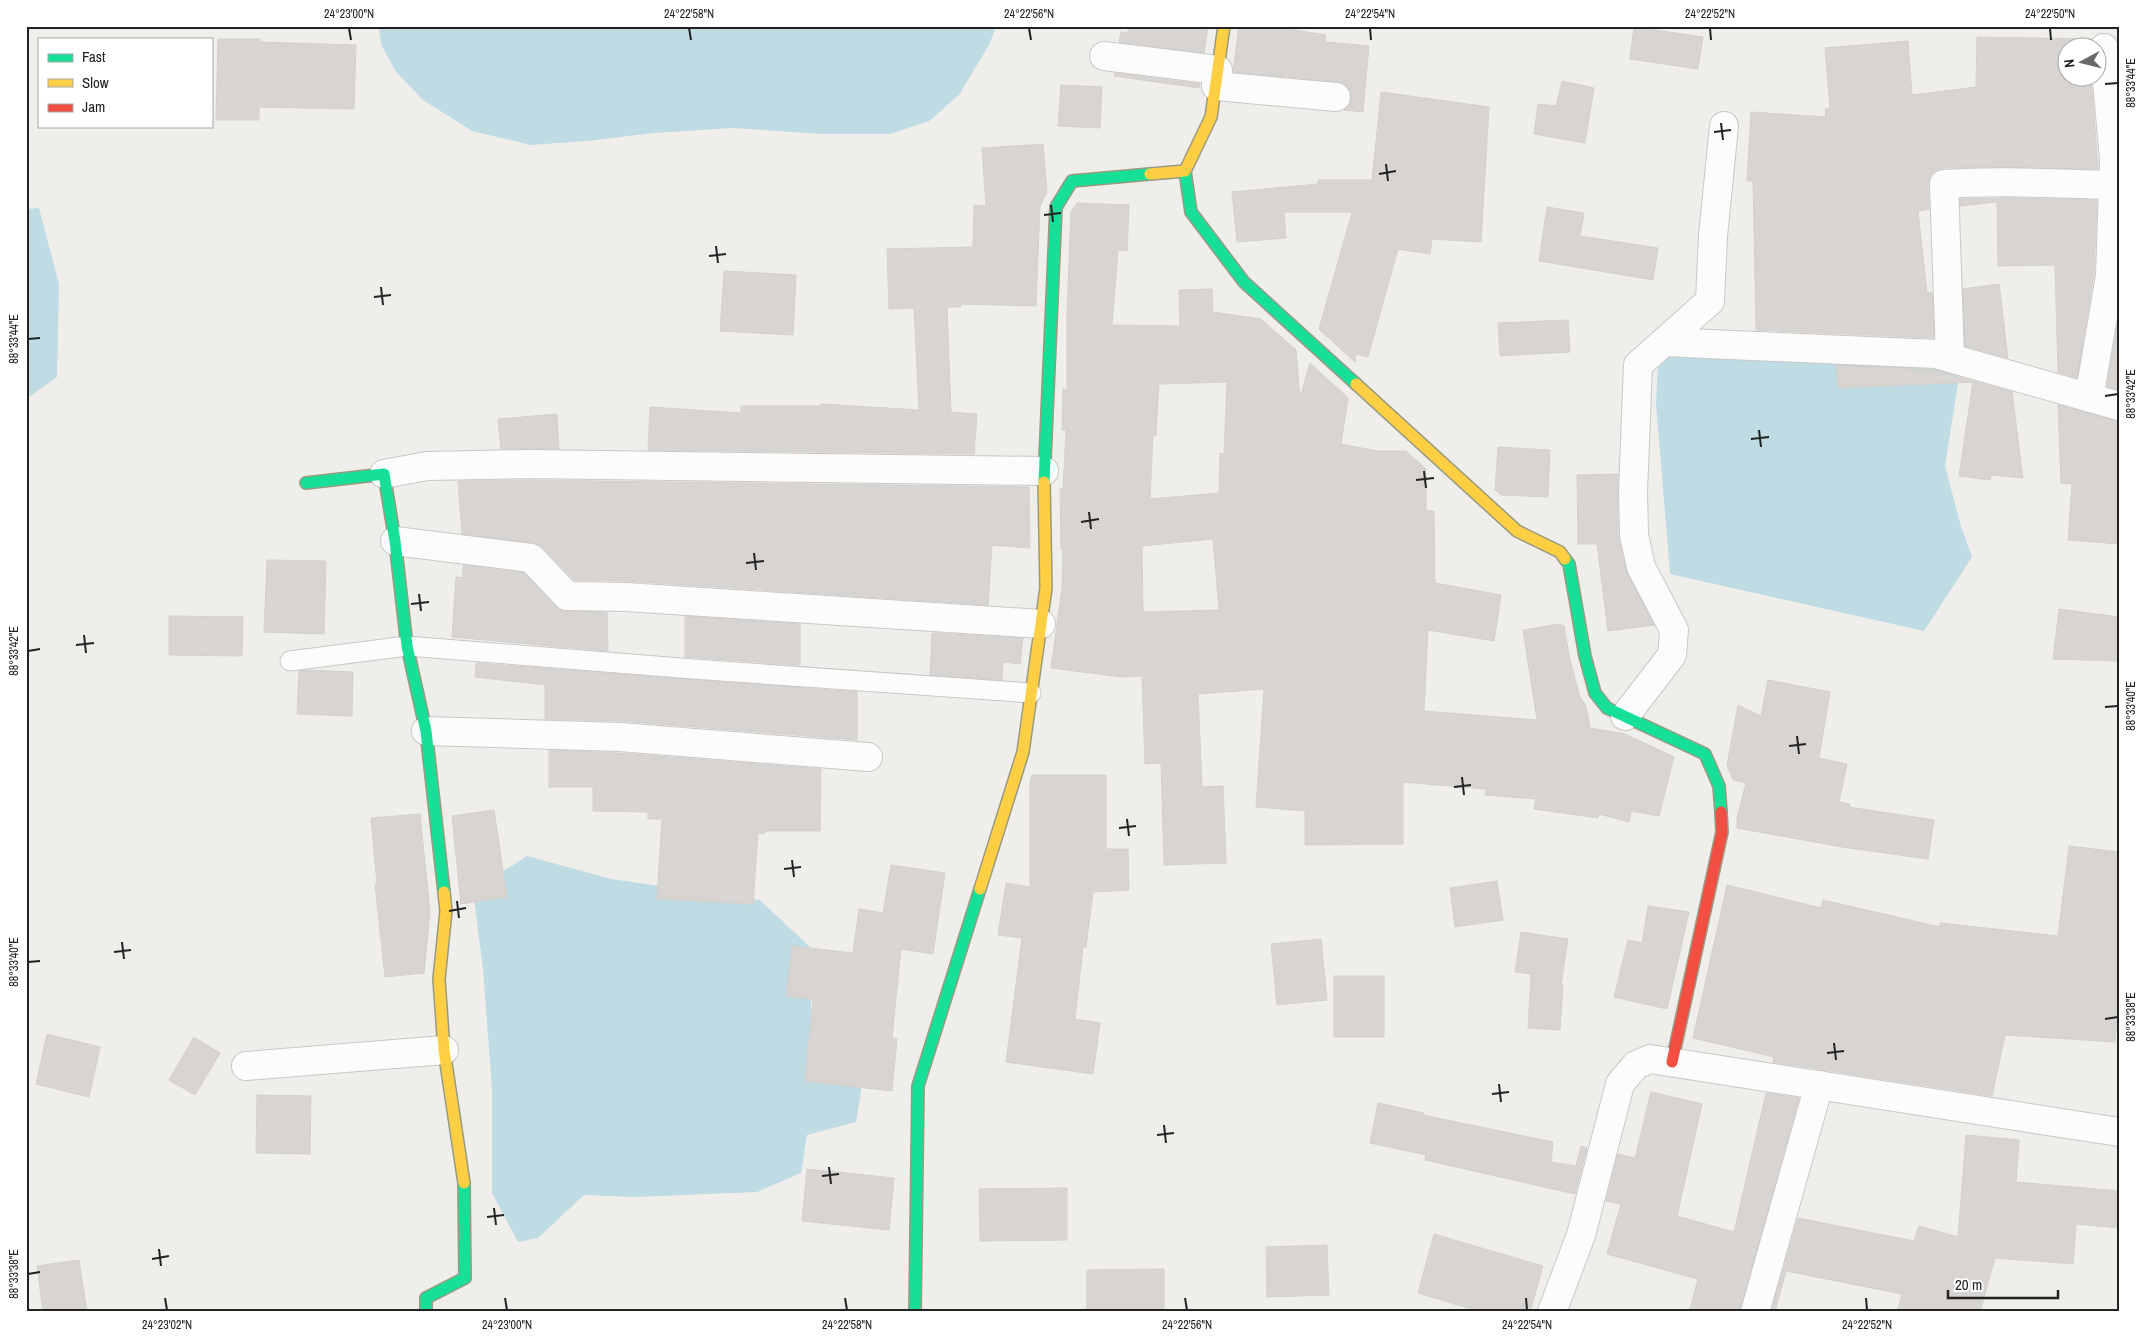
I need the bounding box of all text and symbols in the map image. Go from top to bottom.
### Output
text: 24°23'00"N [324,6,374,22]
text: 24°22'58"N [664,6,714,22]
text: 24°22'56"N [1004,6,1054,22]
text: 24°22'54"N [1345,6,1395,22]
text: 24°22'52"N [1685,6,1735,22]
text: 24°22'50"N [2025,6,2075,22]
legend [38,38,212,128]
north arrow [2058,38,2108,88]
text: Fast [82,46,106,67]
text: N [2060,58,2079,69]
text: 88°33'44"E [2123,58,2139,108]
text: Slow [82,72,109,93]
text: Jam [82,96,105,117]
text: 88°33'44"E [6,314,22,364]
text: 88°33'42"E [2123,369,2139,419]
text: 88°33'42"E [6,626,22,676]
text: 88°33'40"E [2123,681,2139,731]
text: 88°33'40"E [6,937,22,987]
text: 88°33'38"E [2123,992,2139,1042]
text: 88°33'38"E [6,1249,22,1299]
scale bar [1948,1268,2058,1300]
text: 20 m [1955,1274,1982,1295]
text: 24°23'02"N [142,1317,192,1333]
text: 24°23'00"N [482,1317,532,1333]
text: 24°22'58"N [822,1317,872,1333]
text: 24°22'56"N [1162,1317,1212,1333]
text: 24°22'54"N [1502,1317,1552,1333]
text: 24°22'52"N [1842,1317,1892,1333]

